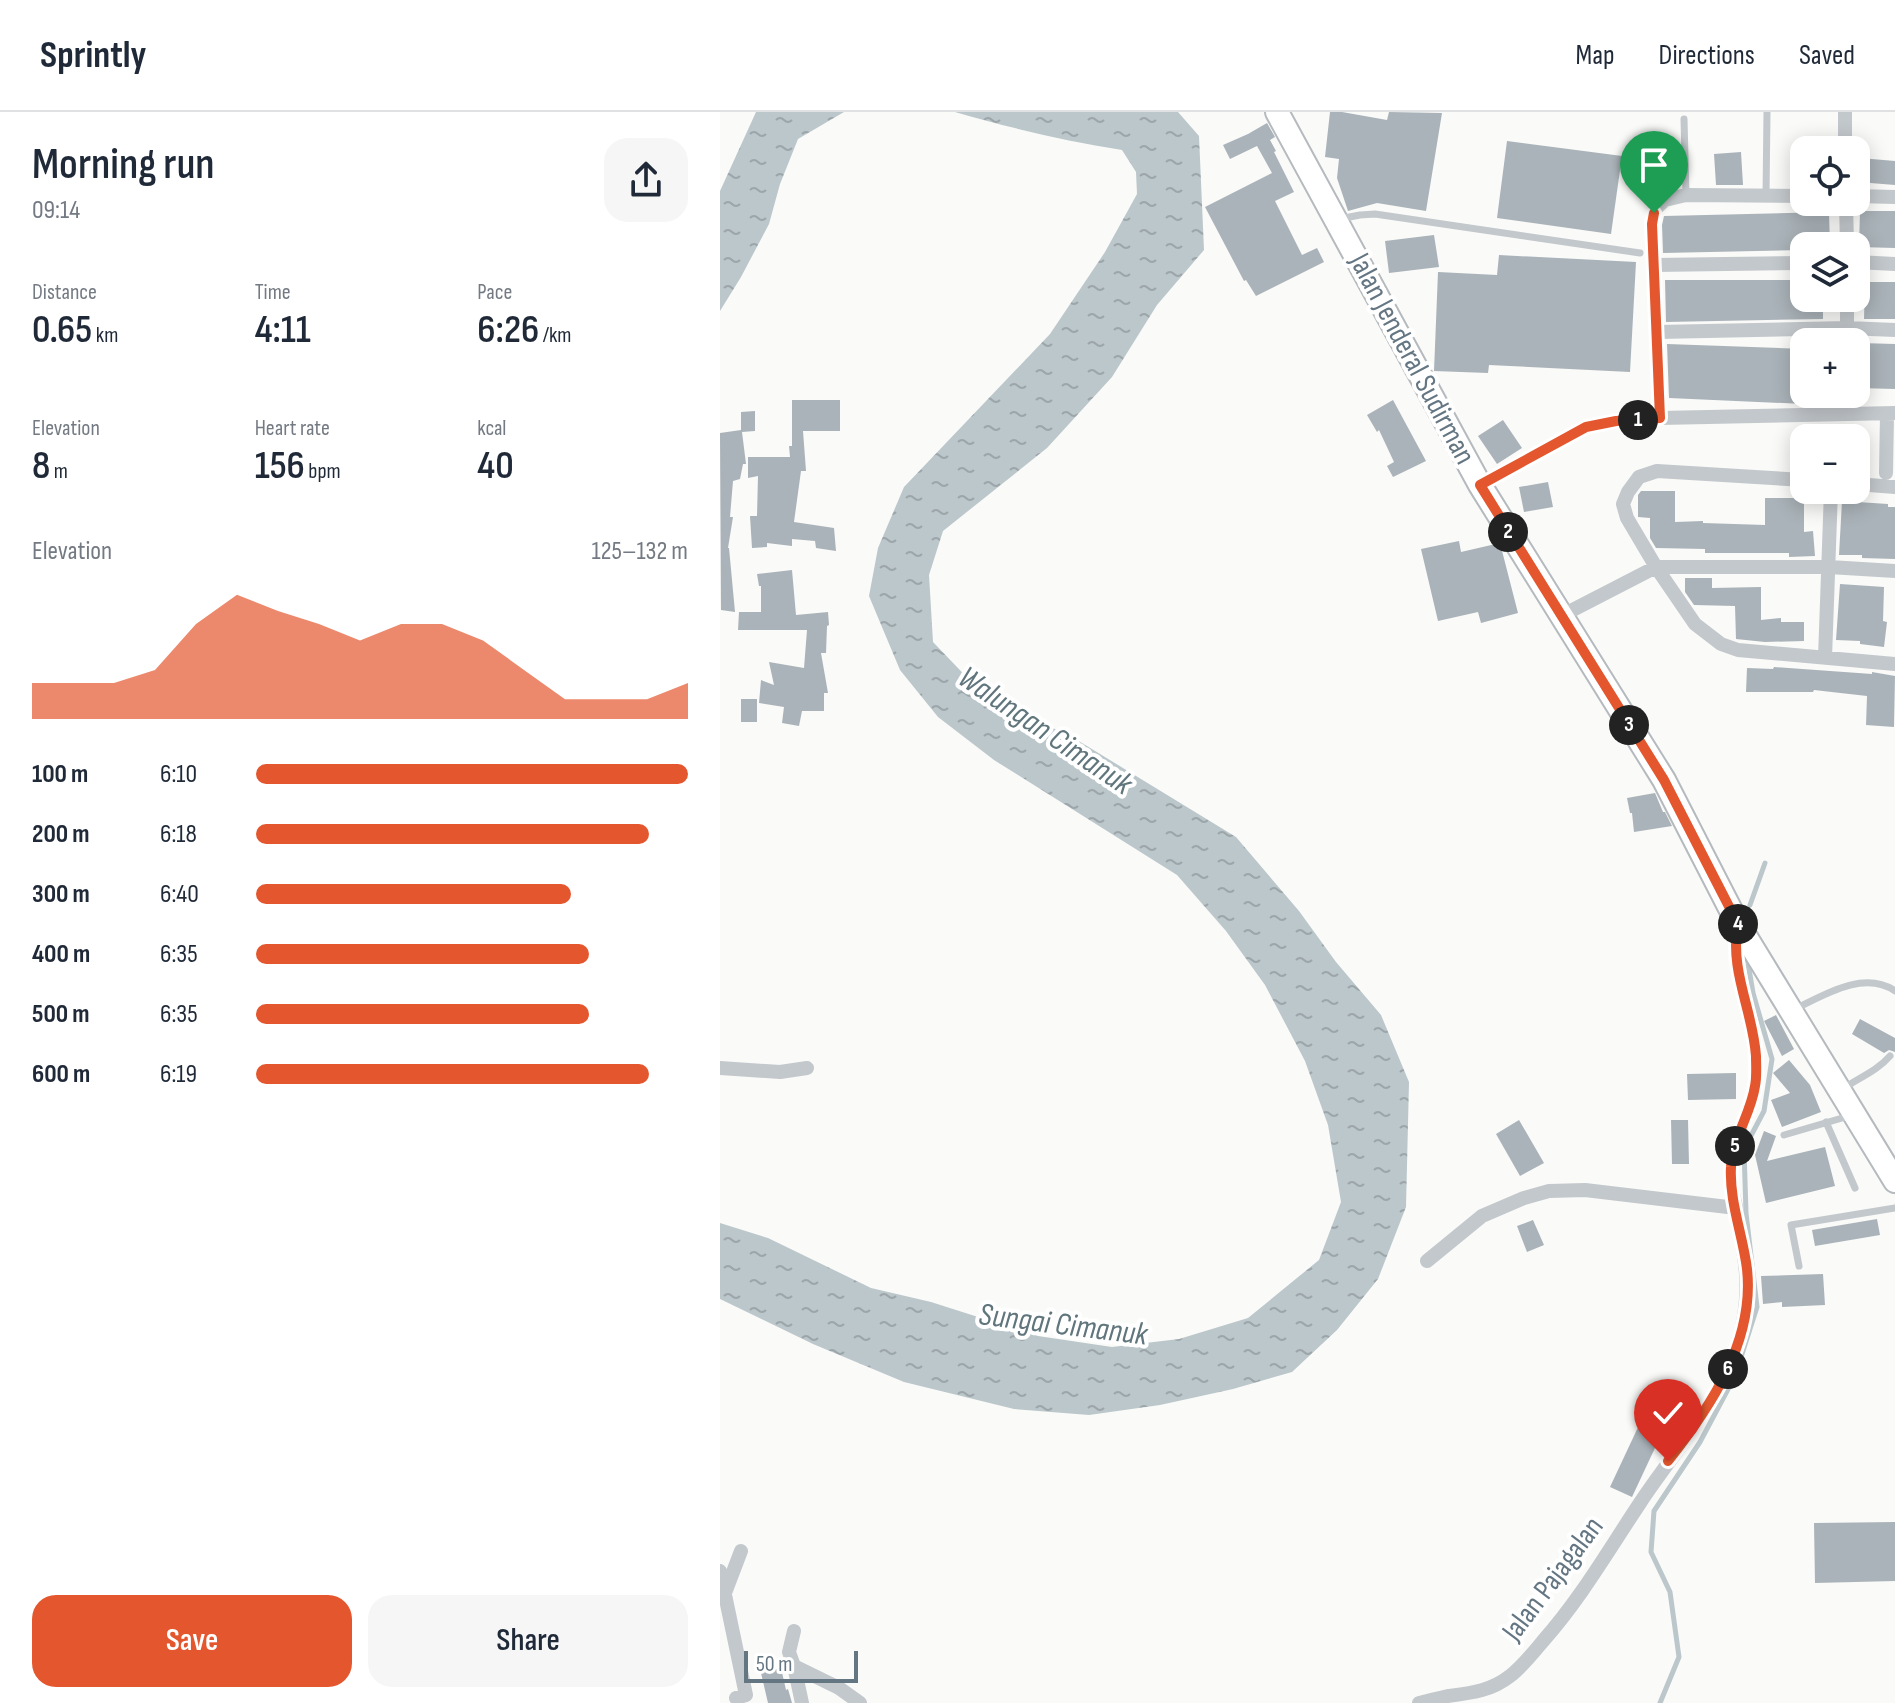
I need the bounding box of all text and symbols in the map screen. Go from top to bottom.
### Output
text: Sprintly [40,33,146,78]
text: Map [1576,39,1615,72]
text: Directions [1659,39,1755,72]
text: Saved [1799,39,1855,72]
pin [1620,131,1688,213]
map controls [1790,136,1870,504]
button: locate [1790,136,1870,216]
text: Morning run [32,138,215,191]
button: share [604,138,688,222]
icon: arrive [1632,143,1676,187]
text: 09:14 [32,195,80,226]
button: layers [1790,232,1870,312]
street label: Jalan Jenderal Sudirman [1341,246,1483,471]
text: Distance [32,279,97,306]
text: Time [255,279,291,306]
text: Pace [477,279,512,306]
text: 0.65 [32,306,92,354]
text: 4:11 [255,306,311,354]
text: 6:26 [477,306,539,354]
text: km [92,322,118,349]
text: /km [539,322,571,349]
button: + [1790,328,1870,408]
pin: 1 [1618,400,1658,440]
text: 1 [1634,406,1642,433]
text: Elevation [32,415,100,442]
text: Heart rate [255,415,330,442]
text: kcal [477,415,506,442]
button: − [1790,424,1870,504]
text: 8 [32,442,50,490]
text: 156 [255,442,305,490]
text: 40 [477,442,514,490]
text: m [50,458,68,485]
text: bpm [305,458,341,485]
pin: 2 [1488,512,1528,552]
text: 2 [1503,518,1513,545]
text: Elevation [32,536,112,567]
text: 125–132 m [591,536,688,567]
water label: Walungan Cimanuk [950,658,1141,804]
pin: 3 [1609,705,1649,745]
text: 3 [1624,711,1634,738]
text: 100 m [32,759,88,790]
text: 6:10 [160,759,197,790]
text: 200 m [32,819,89,850]
text: 6:18 [160,819,197,850]
text: 300 m [32,879,90,910]
text: 6:40 [160,879,199,910]
pin: 4 [1718,904,1758,944]
text: 4 [1733,910,1743,937]
text: 400 m [32,939,90,970]
text: 6:35 [160,939,198,970]
text: 500 m [32,999,89,1030]
text: 6:35 [160,999,198,1030]
text: 600 m [32,1059,90,1090]
text: 6:19 [160,1059,197,1090]
pin: 5 [1715,1126,1755,1166]
text: 5 [1730,1132,1740,1159]
water label: Sungai Cimanuk [977,1295,1150,1355]
pin: 6 [1708,1349,1748,1389]
text: 6 [1723,1355,1733,1382]
pin [1634,1379,1702,1461]
icon: check [1646,1391,1690,1435]
street label: Jalan Pajagalan [1494,1510,1611,1649]
button: Save [32,1595,352,1687]
button: Share [368,1595,688,1687]
scale bar [744,1647,858,1683]
text: 50 m [756,1651,792,1678]

